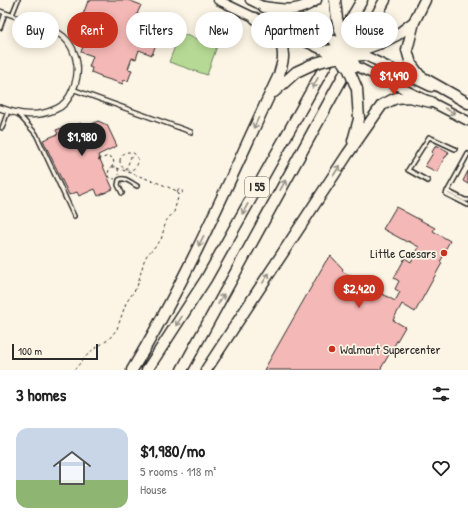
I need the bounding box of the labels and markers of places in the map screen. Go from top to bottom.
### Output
pin: $1,490 [361,62,427,96]
pin: $1,980 [49,123,115,157]
place label: Little Caesars [370,244,436,262]
marker: Little Caesars [439,248,449,258]
pin: $2,420 [326,275,392,309]
place label: Walmart Supercenter [340,340,441,358]
marker: Walmart Supercenter [327,344,337,354]

